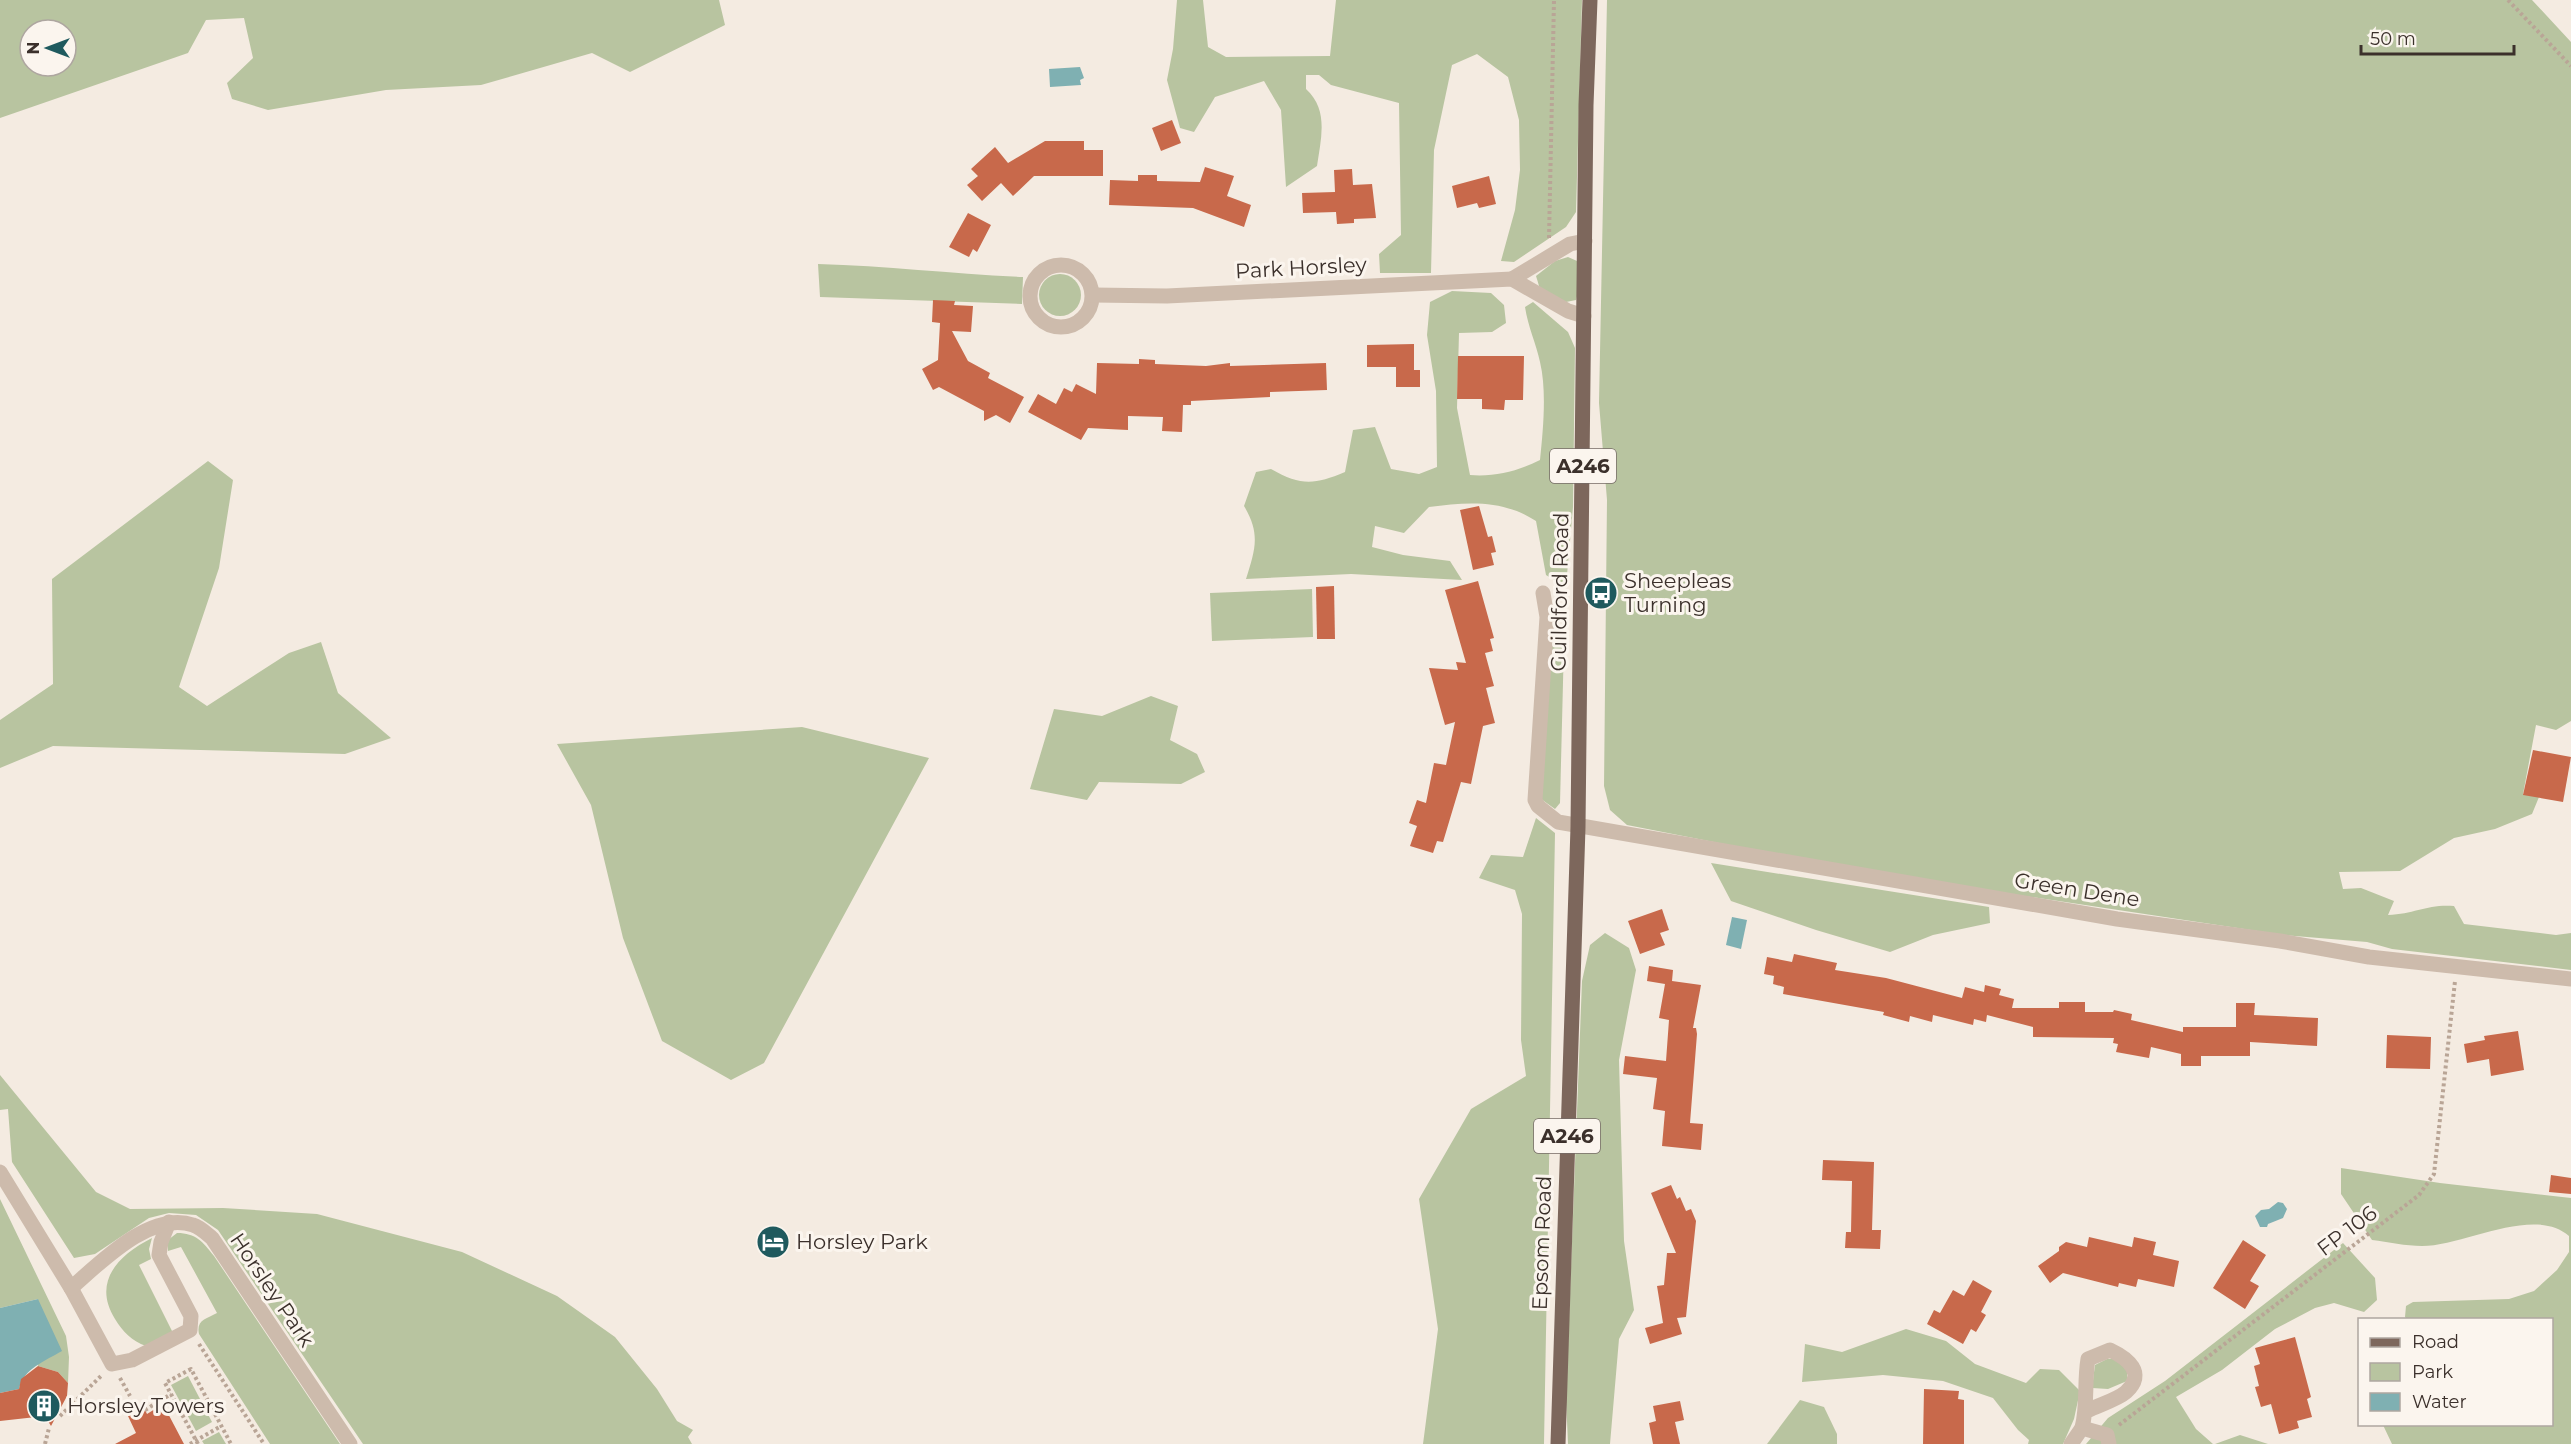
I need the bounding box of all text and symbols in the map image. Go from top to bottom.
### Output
north arrow [18,18,78,78]
scale bar [2361,18,2514,56]
text: 50 m [2370,28,2416,50]
text: N [24,42,43,54]
street label: Park Horsley [1234,252,1368,283]
road number: A246 [1550,449,1616,483]
street label: Guildford Road [1546,512,1573,672]
place label: Sheepleas Turning [1624,568,1731,617]
bus stop icon: Sheepleas Turning [1583,575,1619,611]
street label: Green Dene [2013,867,2141,912]
road number: A246 [1534,1119,1600,1153]
street label: Epsom Road [1527,1175,1556,1311]
street label: FP 106 [2312,1200,2382,1261]
hotel icon: Horsley Park [755,1224,791,1260]
street label: Horsley Park [225,1228,320,1352]
place label: Horsley Park [796,1229,928,1254]
legend [2358,1318,2553,1426]
text: Road [2412,1331,2459,1353]
text: Park [2412,1361,2453,1383]
building icon: Horsley Towers [26,1388,62,1424]
text: Water [2412,1391,2467,1413]
place label: Horsley Towers [67,1393,224,1418]

